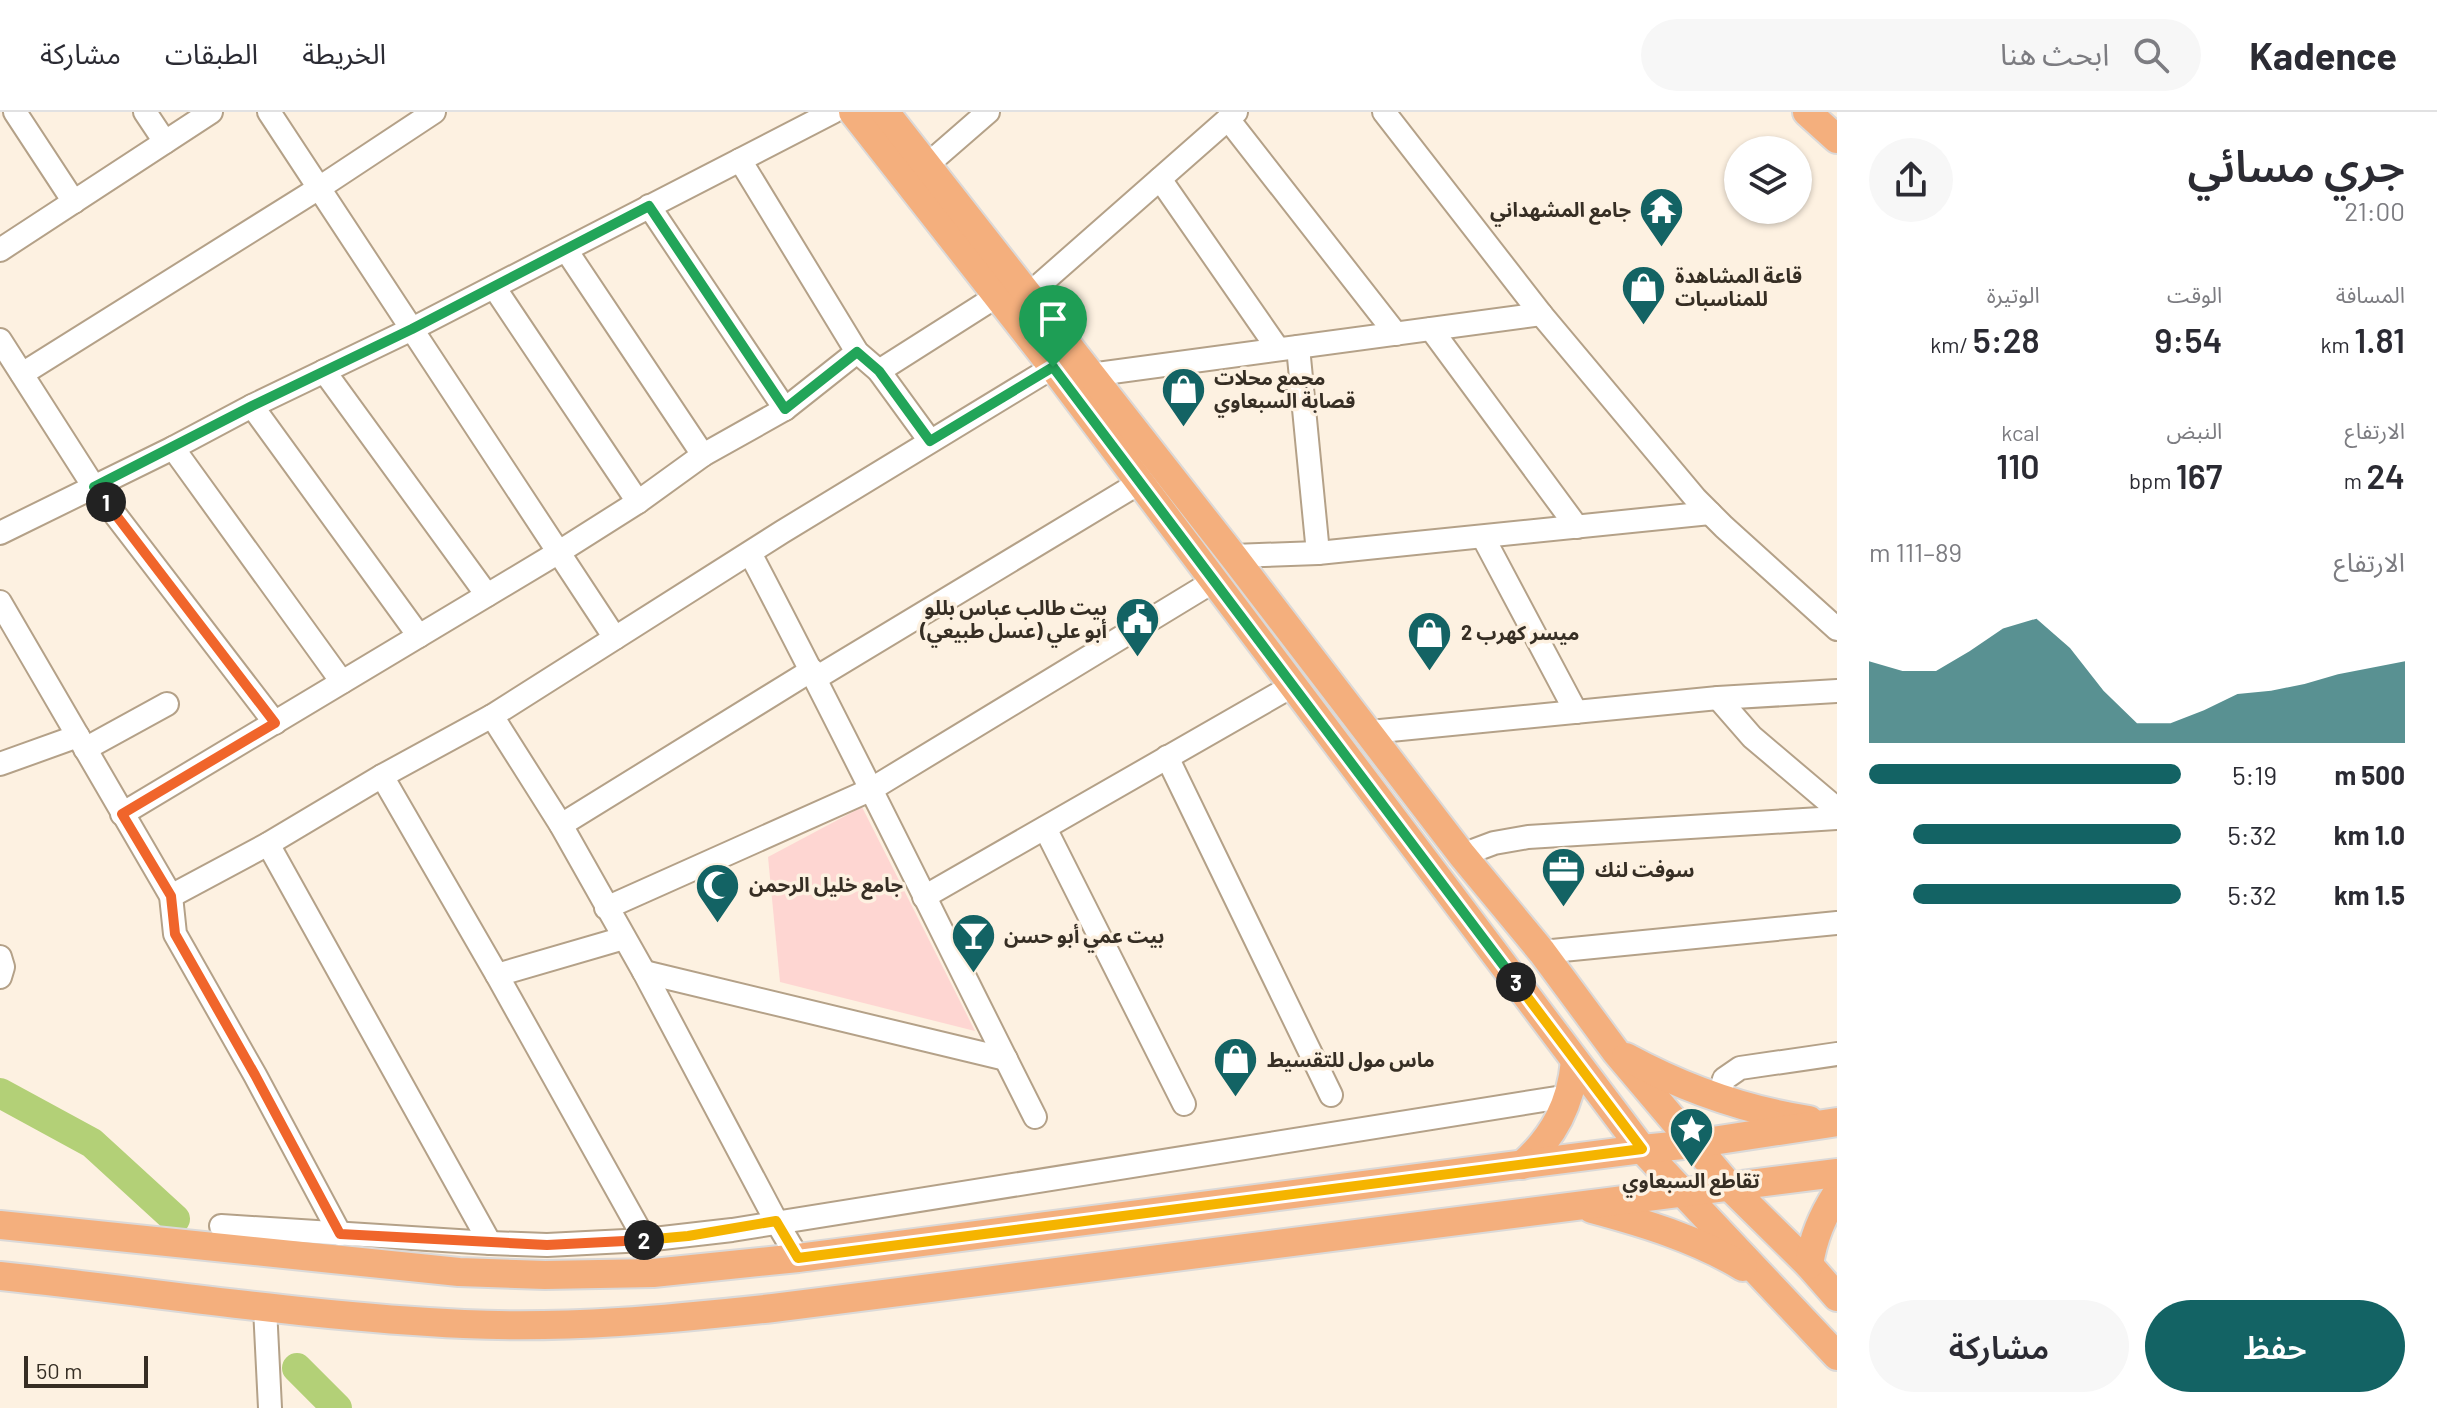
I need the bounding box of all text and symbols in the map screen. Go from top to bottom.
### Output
search box [1641,19,2201,91]
text: Kadence [2249,32,2397,78]
icon: search [2129,33,2173,77]
text: ابحث هنا [2000,35,2109,71]
text: مشاركة [40,36,121,70]
text: الطبقات [165,36,258,70]
text: الخريطة [302,36,386,70]
map controls [1724,136,1812,224]
button: layers [1724,136,1812,224]
button: share [1869,138,1953,222]
text: جري مسائي [2188,138,2405,191]
temple icon: جامع المشهداني [1638,186,1686,249]
text: 21:00 [2344,195,2405,226]
place label: جامع المشهداني [1490,197,1631,227]
shop icon: قاعة المشاهدة للمناسبات [1620,263,1668,326]
place label: قاعة المشاهدة للمناسبات [1675,263,1802,311]
text: الوتيرة [1987,281,2040,307]
text: الوقت [2167,281,2222,307]
text: المسافة [2336,281,2405,307]
pin [1019,285,1087,367]
icon: arrive [1031,297,1075,341]
text: 5:28 [1973,319,2040,360]
text: 9:54 [2154,319,2222,360]
text: 1.81 [2354,319,2405,360]
text: /km [1930,331,1973,357]
text: km [2321,331,2354,357]
place label: مجمع محلات قصابة السبعاوي [1214,365,1355,418]
shop icon: مجمع محلات قصابة السبعاوي [1159,366,1207,429]
text: النبض [2167,417,2222,443]
text: الارتفاع [2345,417,2405,443]
text: kcal [2001,419,2040,445]
text: 110 [1996,445,2040,486]
text: 167 [2176,455,2222,496]
text: 24 [2366,455,2405,496]
text: bpm [2129,467,2176,493]
text: m [2344,467,2366,493]
pin: 1 [86,482,126,522]
text: 1 [102,489,110,515]
text: 89–111 m [1869,536,1962,567]
text: الارتفاع [2334,546,2405,577]
place label: بيت طالب عباس بللو أبو علي (عسل طبيعي) [919,595,1107,648]
public building icon: بيت طالب عباس بللو أبو علي (عسل طبيعي) [1114,595,1162,658]
shop icon: ميسر كهرب 2 [1406,609,1454,672]
place label: ميسر كهرب 2 [1461,620,1579,645]
text: 5:19 [2232,759,2277,790]
text: 500 m [2334,759,2405,790]
text: 5:32 [2227,819,2277,850]
text: 1.0 km [2334,819,2405,850]
office icon: سوفت لنك [1540,846,1588,909]
place label: سوفت لنك [1595,857,1695,882]
mosque icon: جامع خليل الرحمن [694,861,742,924]
place label: جامع خليل الرحمن [749,872,904,900]
text: 5:32 [2227,879,2277,910]
text: 1.5 km [2334,879,2405,910]
bar icon: بيت عمي أبو حسن [949,912,997,975]
place label: بيت عمي أبو حسن [1004,923,1164,953]
pin: 3 [1496,962,1536,1002]
text: 3 [1510,969,1522,995]
shop icon: ماس مول للتقسيط [1212,1036,1260,1099]
place label: ماس مول للتقسيط [1267,1047,1435,1072]
place icon: تقاطع السبعاوي [1667,1105,1715,1168]
place label: تقاطع السبعاوي [1622,1168,1760,1198]
pin: 2 [624,1220,664,1260]
text: 2 [638,1227,650,1253]
button: مشاركة [1869,1300,2129,1392]
button: حفظ [2145,1300,2405,1392]
scale bar [24,1352,148,1388]
text: 50 m [36,1357,82,1383]

